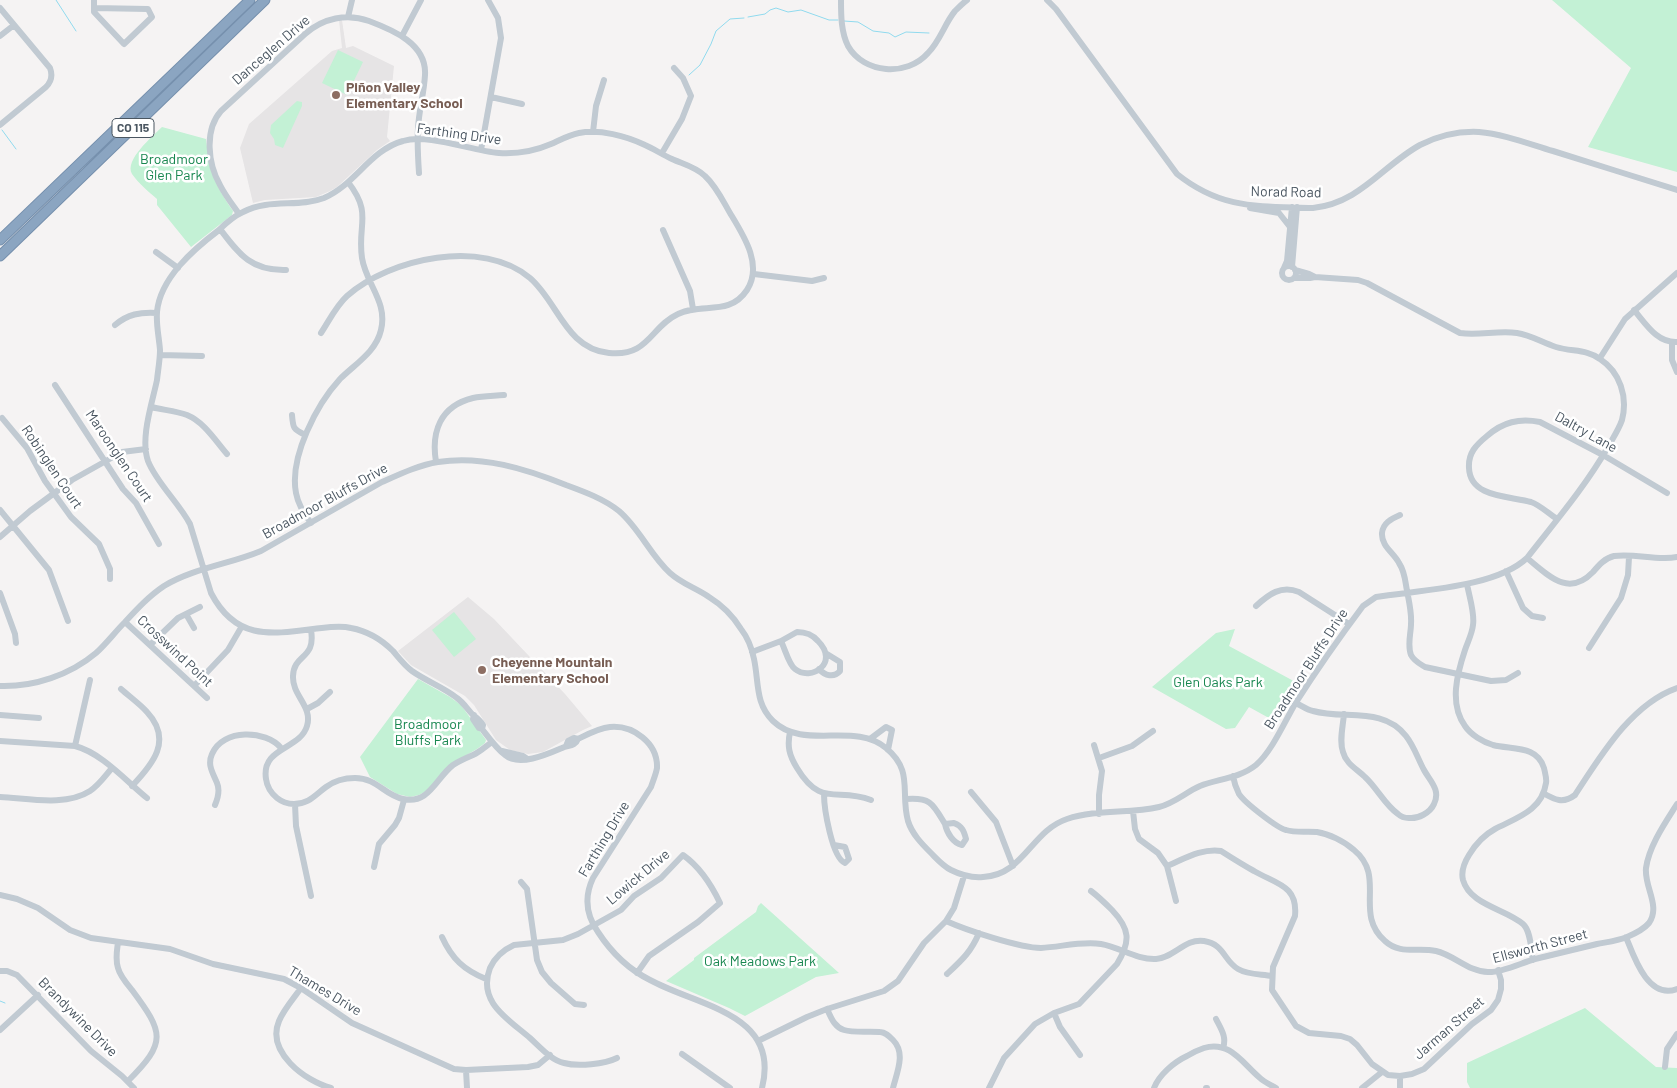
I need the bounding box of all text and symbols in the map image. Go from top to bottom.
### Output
street label: Danceglen Drive [229,12,313,88]
place label: Piñon Valley Elementary School [346,79,463,111]
marker: Piñon Valley Elementary School [330,89,342,101]
road number: CO 115 [112,119,154,138]
street label: Farthing Drive [416,120,502,148]
park label: Broadmoor Glen Park [140,151,208,184]
street label: Norad Road [1251,183,1321,201]
street label: Maroonglen Court [82,407,156,505]
street label: Daltry Lane [1552,408,1620,456]
street label: Robinglen Court [18,422,86,512]
street label: Broadmoor Bluffs Drive [259,460,391,542]
street label: Broadmoor Bluffs Drive [1261,605,1351,733]
street label: Crosswind Point [134,612,216,690]
place label: Cheyenne Mountain Elementary School [492,654,612,686]
marker: Cheyenne Mountain Elementary School [476,664,488,676]
park label: Glen Oaks Park [1173,674,1263,690]
park label: Broadmoor Bluffs Park [394,716,462,749]
street label: Farthing Drive [575,798,633,880]
street label: Lowick Drive [603,846,673,908]
street label: Ellsworth Street [1491,925,1589,967]
park label: Oak Meadows Park [704,953,816,969]
street label: Thames Drive [285,963,365,1019]
street label: Brandywine Drive [35,974,121,1060]
street label: Jarman Street [1410,993,1488,1063]

